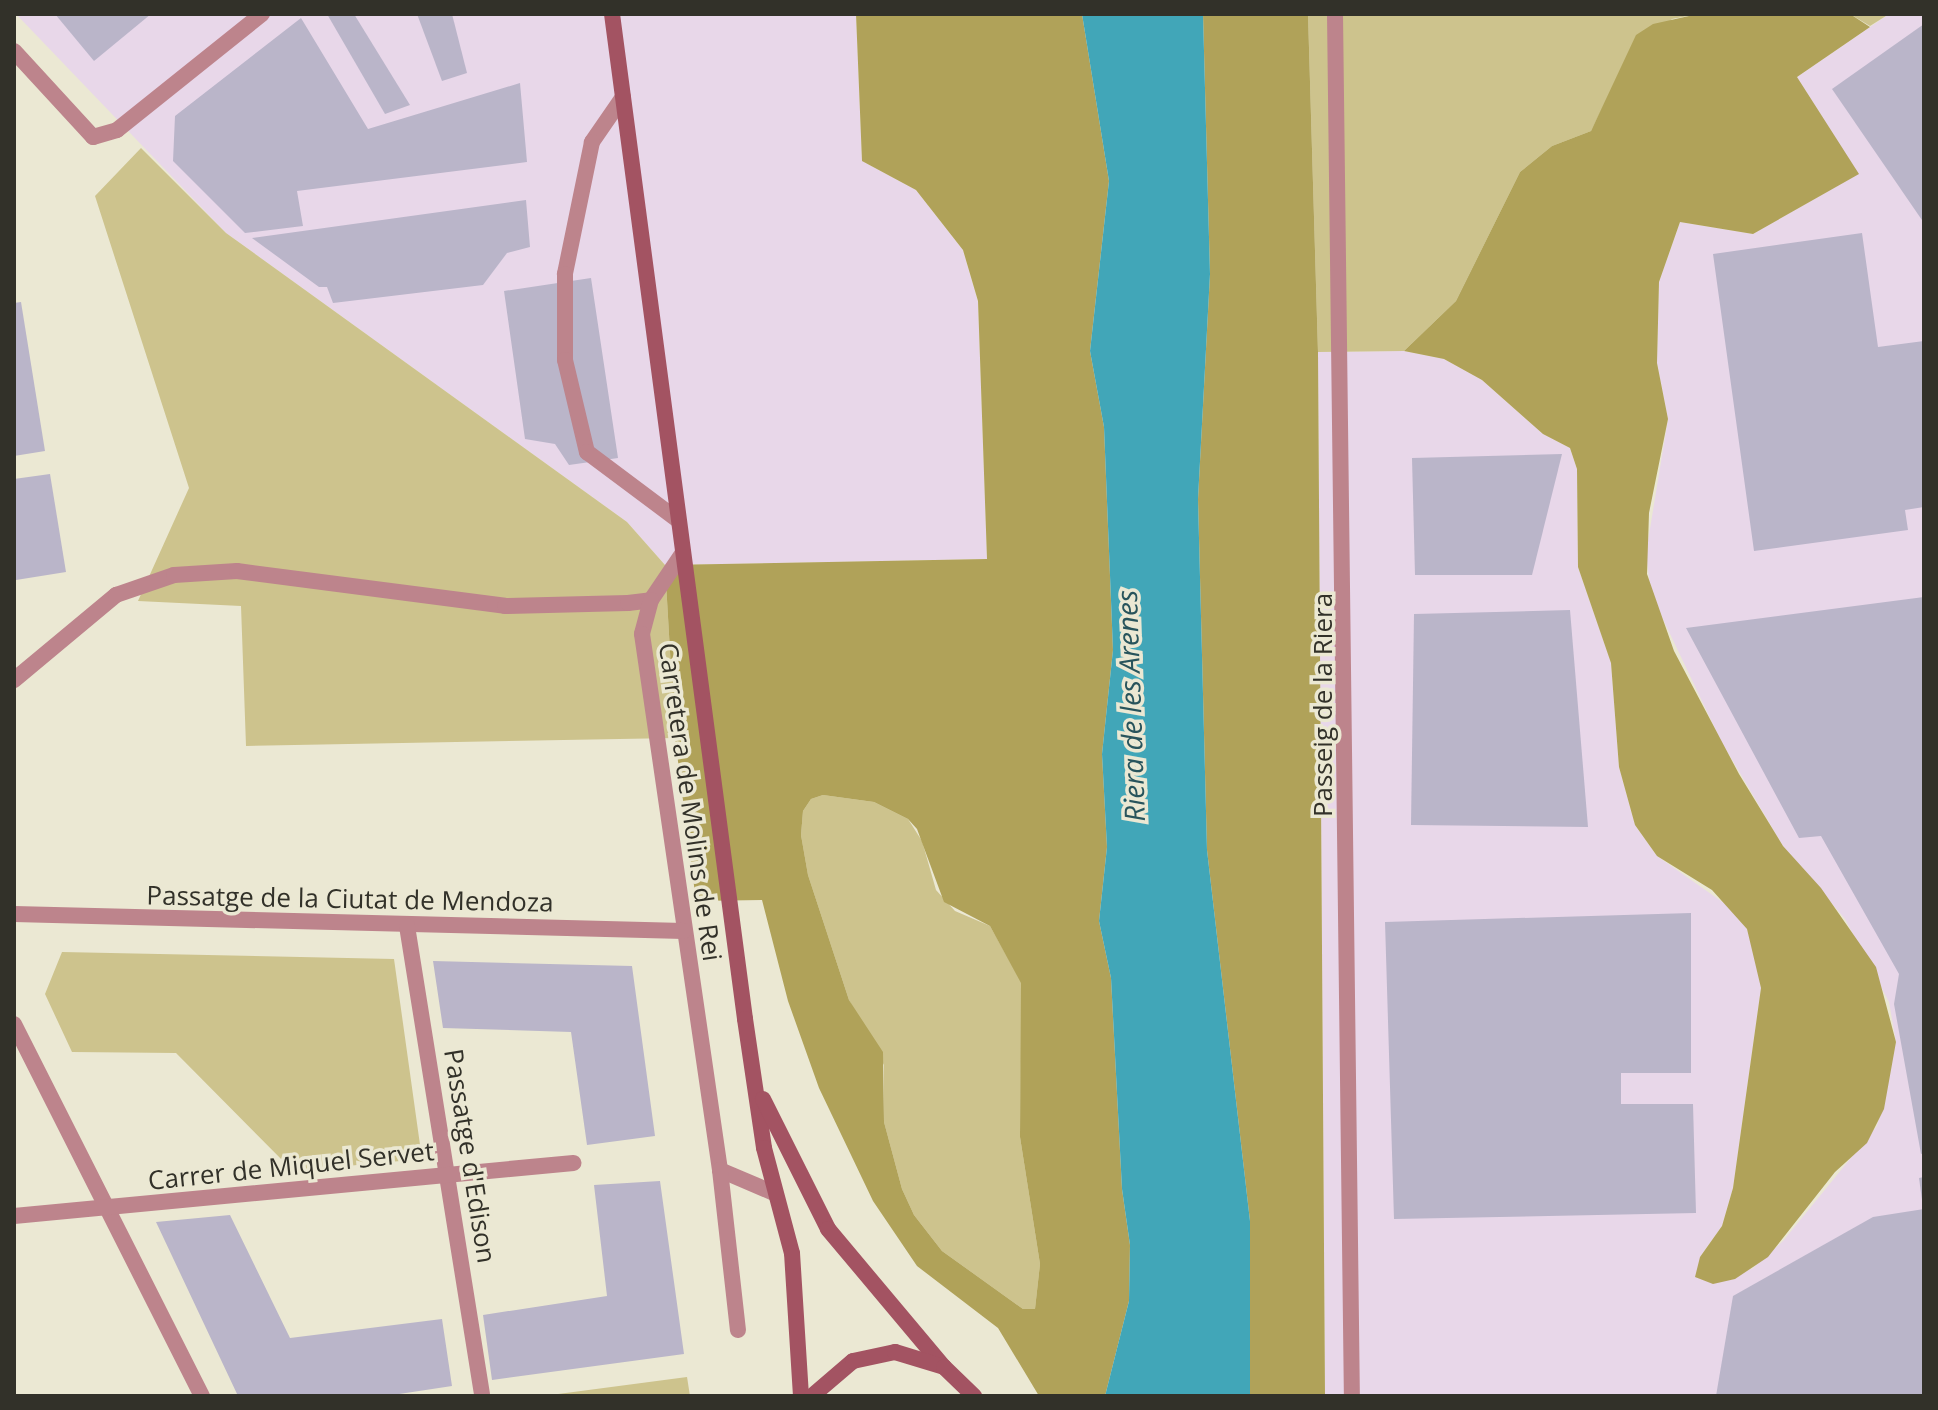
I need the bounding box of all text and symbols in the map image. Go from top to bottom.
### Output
water label: Riera de les Arenes [1109,590,1151,822]
street label: Passeig de la Riera [1307,593,1339,817]
street label: Carretera de Molins de Rei [652,641,728,963]
street label: Passatge de la Ciutat de Mendoza [146,880,554,918]
street label: Passatge d'Edison [438,1047,502,1265]
street label: Carrer de Miquel Servet [146,1135,436,1197]

